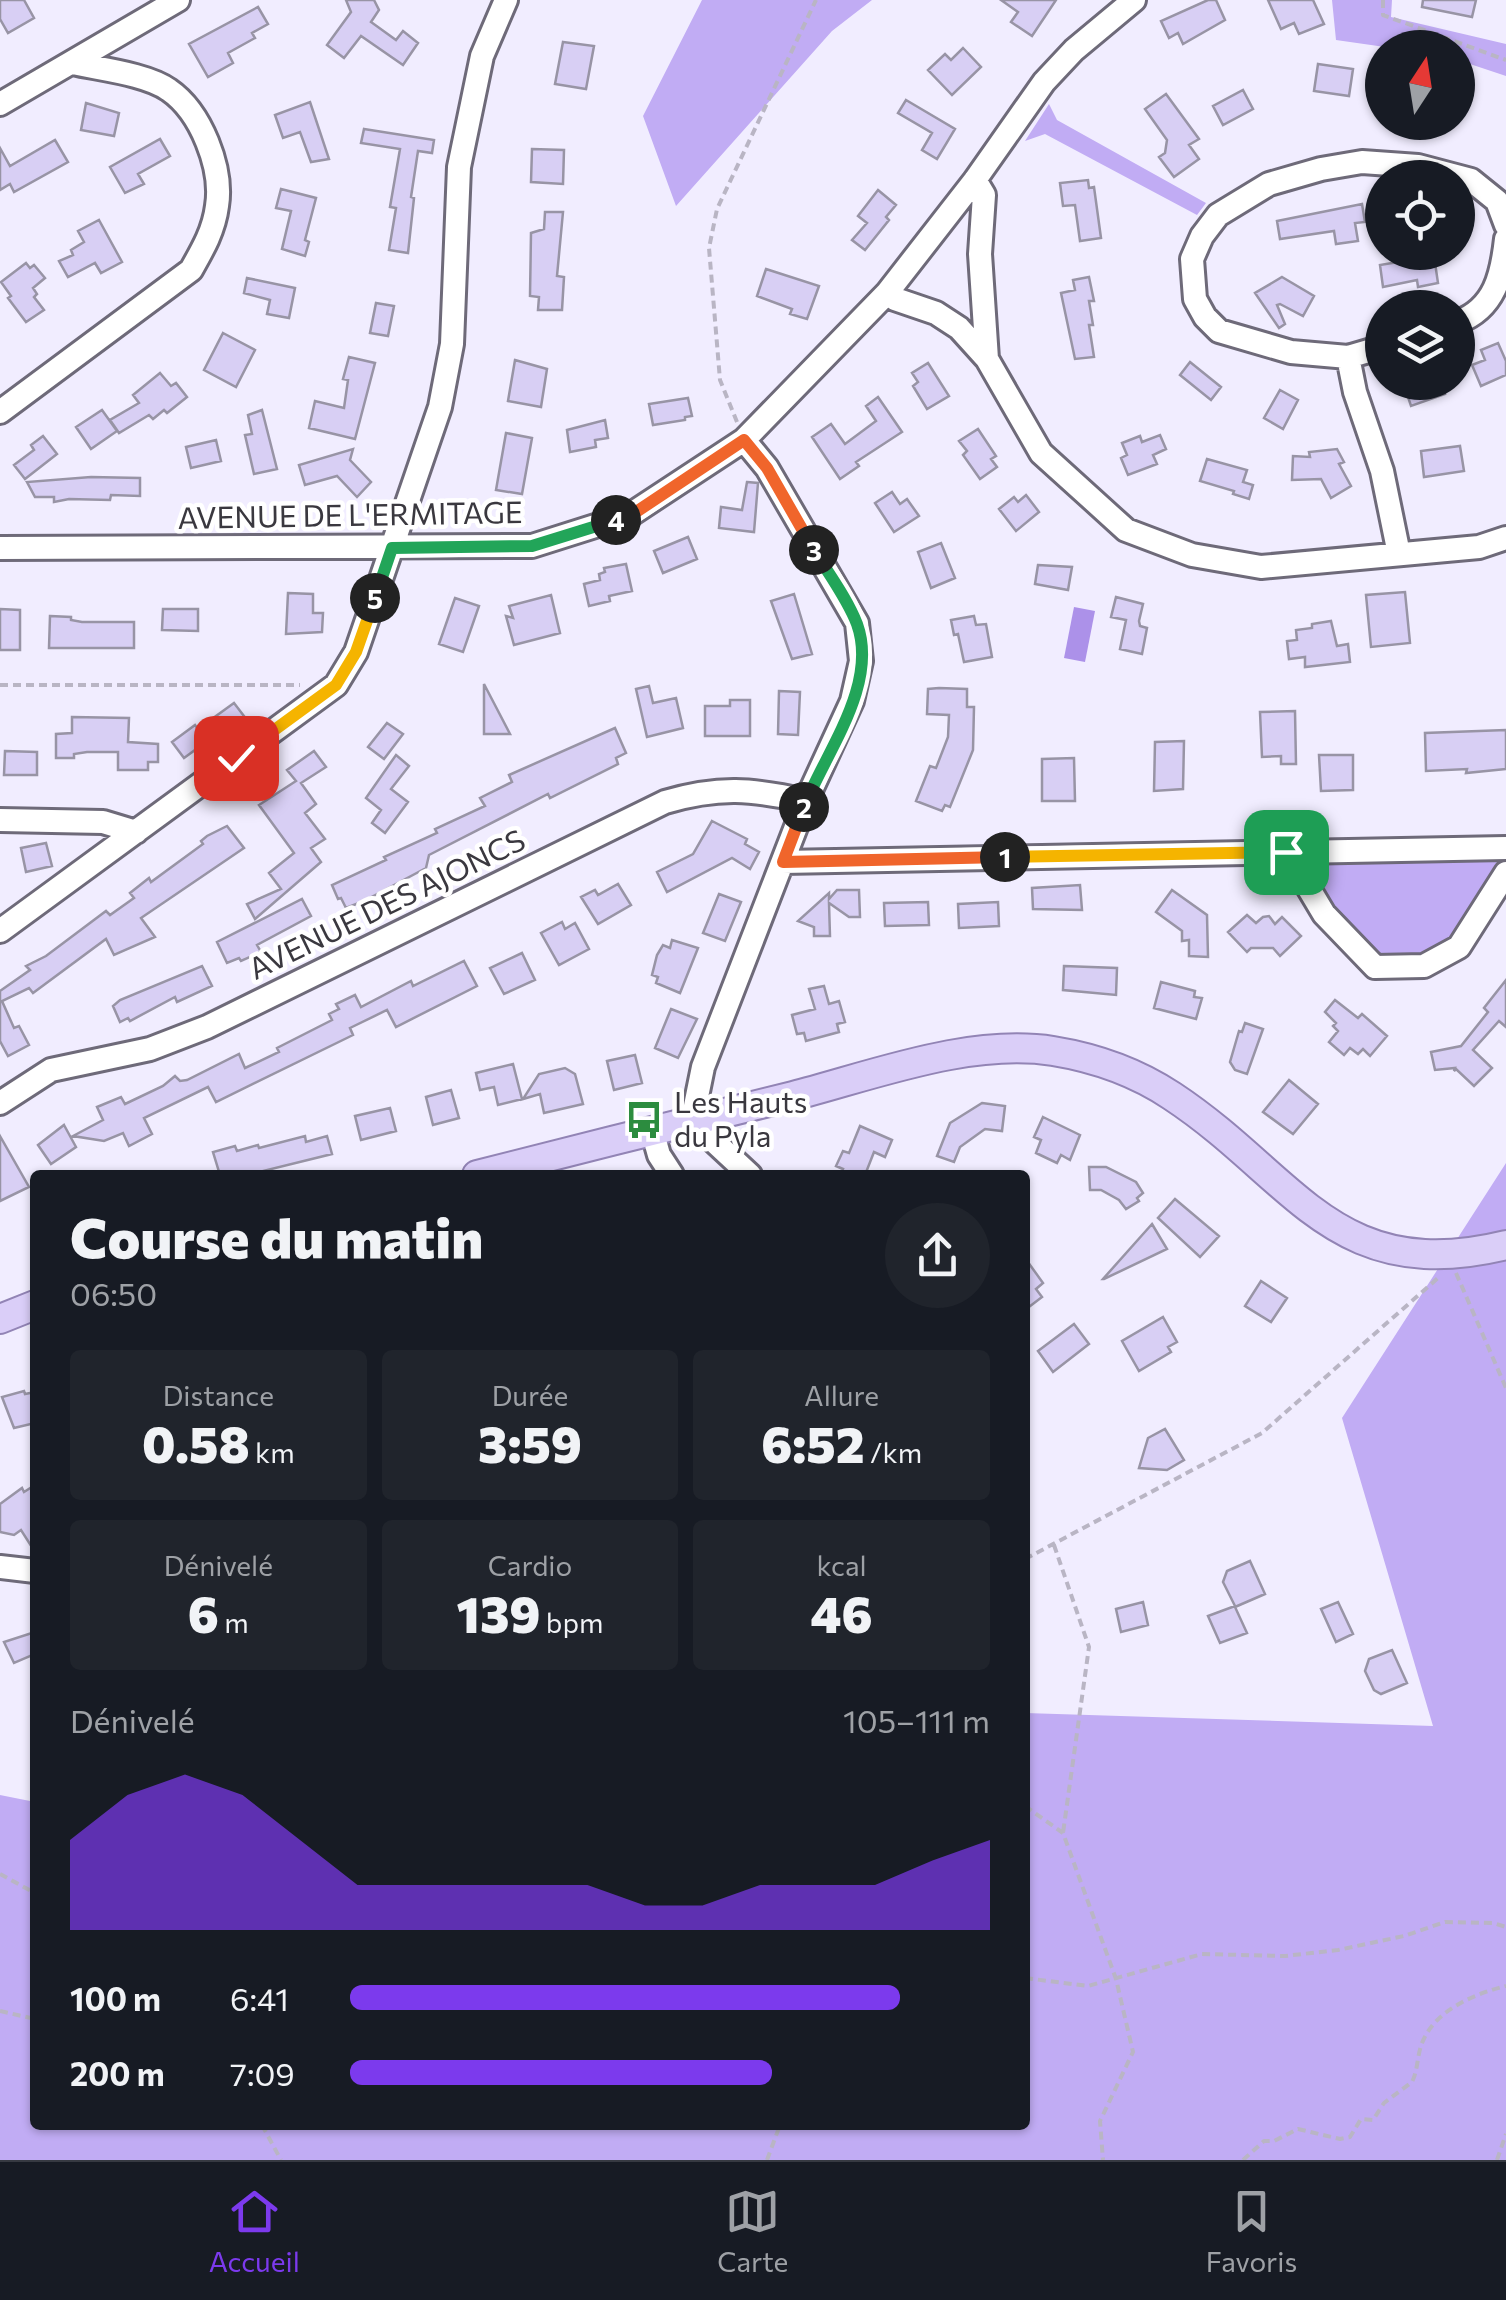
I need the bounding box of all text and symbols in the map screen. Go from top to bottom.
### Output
north arrow [1365,30,1475,140]
map controls [1365,30,1475,400]
button: locate [1365,160,1475,270]
button: layers [1365,290,1475,400]
street label: AVENUE DE L'ERMITAGE [177,492,523,535]
pin: 4 [591,495,641,545]
text: 4 [607,503,625,537]
pin: 3 [789,525,839,575]
text: 3 [806,533,822,567]
pin: 5 [350,573,400,623]
text: 5 [367,581,383,615]
pin [194,716,279,801]
icon: check [209,731,264,786]
pin: 2 [779,782,829,832]
text: 2 [796,790,812,824]
pin [1244,810,1329,895]
street label: AVENUE DES AJONCS [242,820,530,986]
icon: arrive [1259,825,1314,880]
pin: 1 [980,832,1030,882]
text: 1 [999,840,1011,874]
place label: Les Hauts du Pyla [674,1082,807,1153]
bus stop icon: Les Hauts du Pyla [623,1099,665,1141]
text: Course du matin [70,1202,483,1269]
button: share [885,1203,990,1308]
text: 06:50 [70,1273,157,1313]
text: Distance [163,1378,274,1412]
text: Durée [492,1378,568,1412]
text: Allure [804,1378,879,1412]
text: 0.58 [142,1412,250,1473]
text: 3:59 [478,1412,582,1473]
text: 6:52 [761,1412,865,1473]
text: km [250,1435,295,1469]
text: /km [865,1435,922,1469]
text: Dénivelé [164,1548,273,1582]
text: Cardio [488,1548,572,1582]
text: kcal [817,1548,867,1582]
text: 6 [188,1582,219,1643]
text: 139 [457,1582,541,1643]
text: 46 [811,1582,873,1643]
text: m [219,1605,249,1639]
text: bpm [541,1605,603,1639]
text: Dénivelé [70,1700,195,1740]
text: 105–111 m [843,1700,990,1740]
text: 100 m [70,1978,161,2018]
text: 6:41 [230,1978,289,2018]
text: 200 m [70,2053,165,2093]
text: 7:09 [230,2053,295,2093]
tab: Accueil [209,2184,300,2278]
tab: Carte [717,2184,788,2278]
tab: Favoris [1206,2184,1297,2278]

